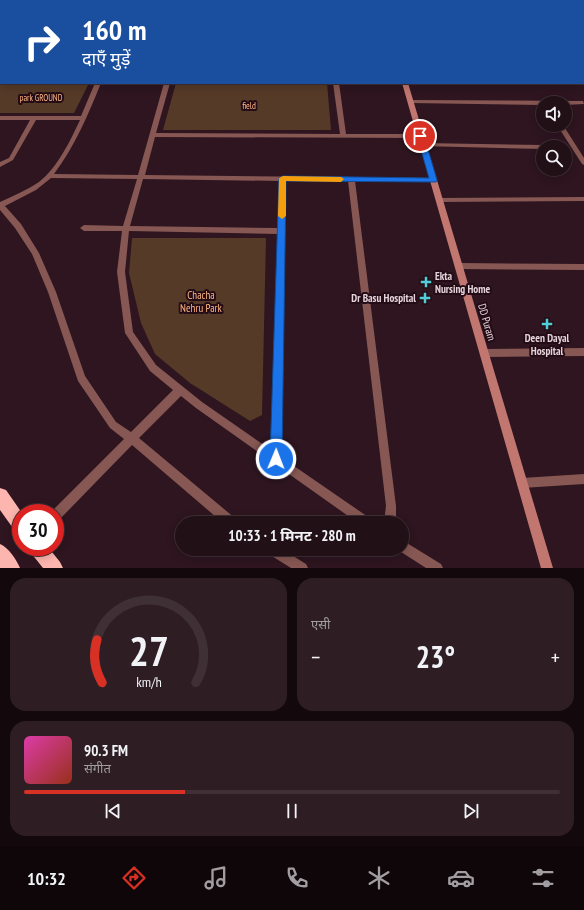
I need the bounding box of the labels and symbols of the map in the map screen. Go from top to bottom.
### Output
park label: park GROUND [20,92,63,103]
park label: field [242,100,256,111]
pin [403,119,437,153]
place label: Ekta Nursing Home [435,269,491,296]
marker: Ekta Nursing Home [420,276,432,288]
park label: Chacha Nehru Park [180,288,223,315]
place label: Dr Basu Hospital [351,291,416,305]
marker: Dr Basu Hospital [419,292,431,304]
street label: DD Puram [475,302,499,342]
marker: Deen Dayal Hospital [541,318,553,330]
place label: Deen Dayal Hospital [525,331,570,358]
position arrow [255,438,297,480]
speed limit sign: 30 [12,504,64,556]

